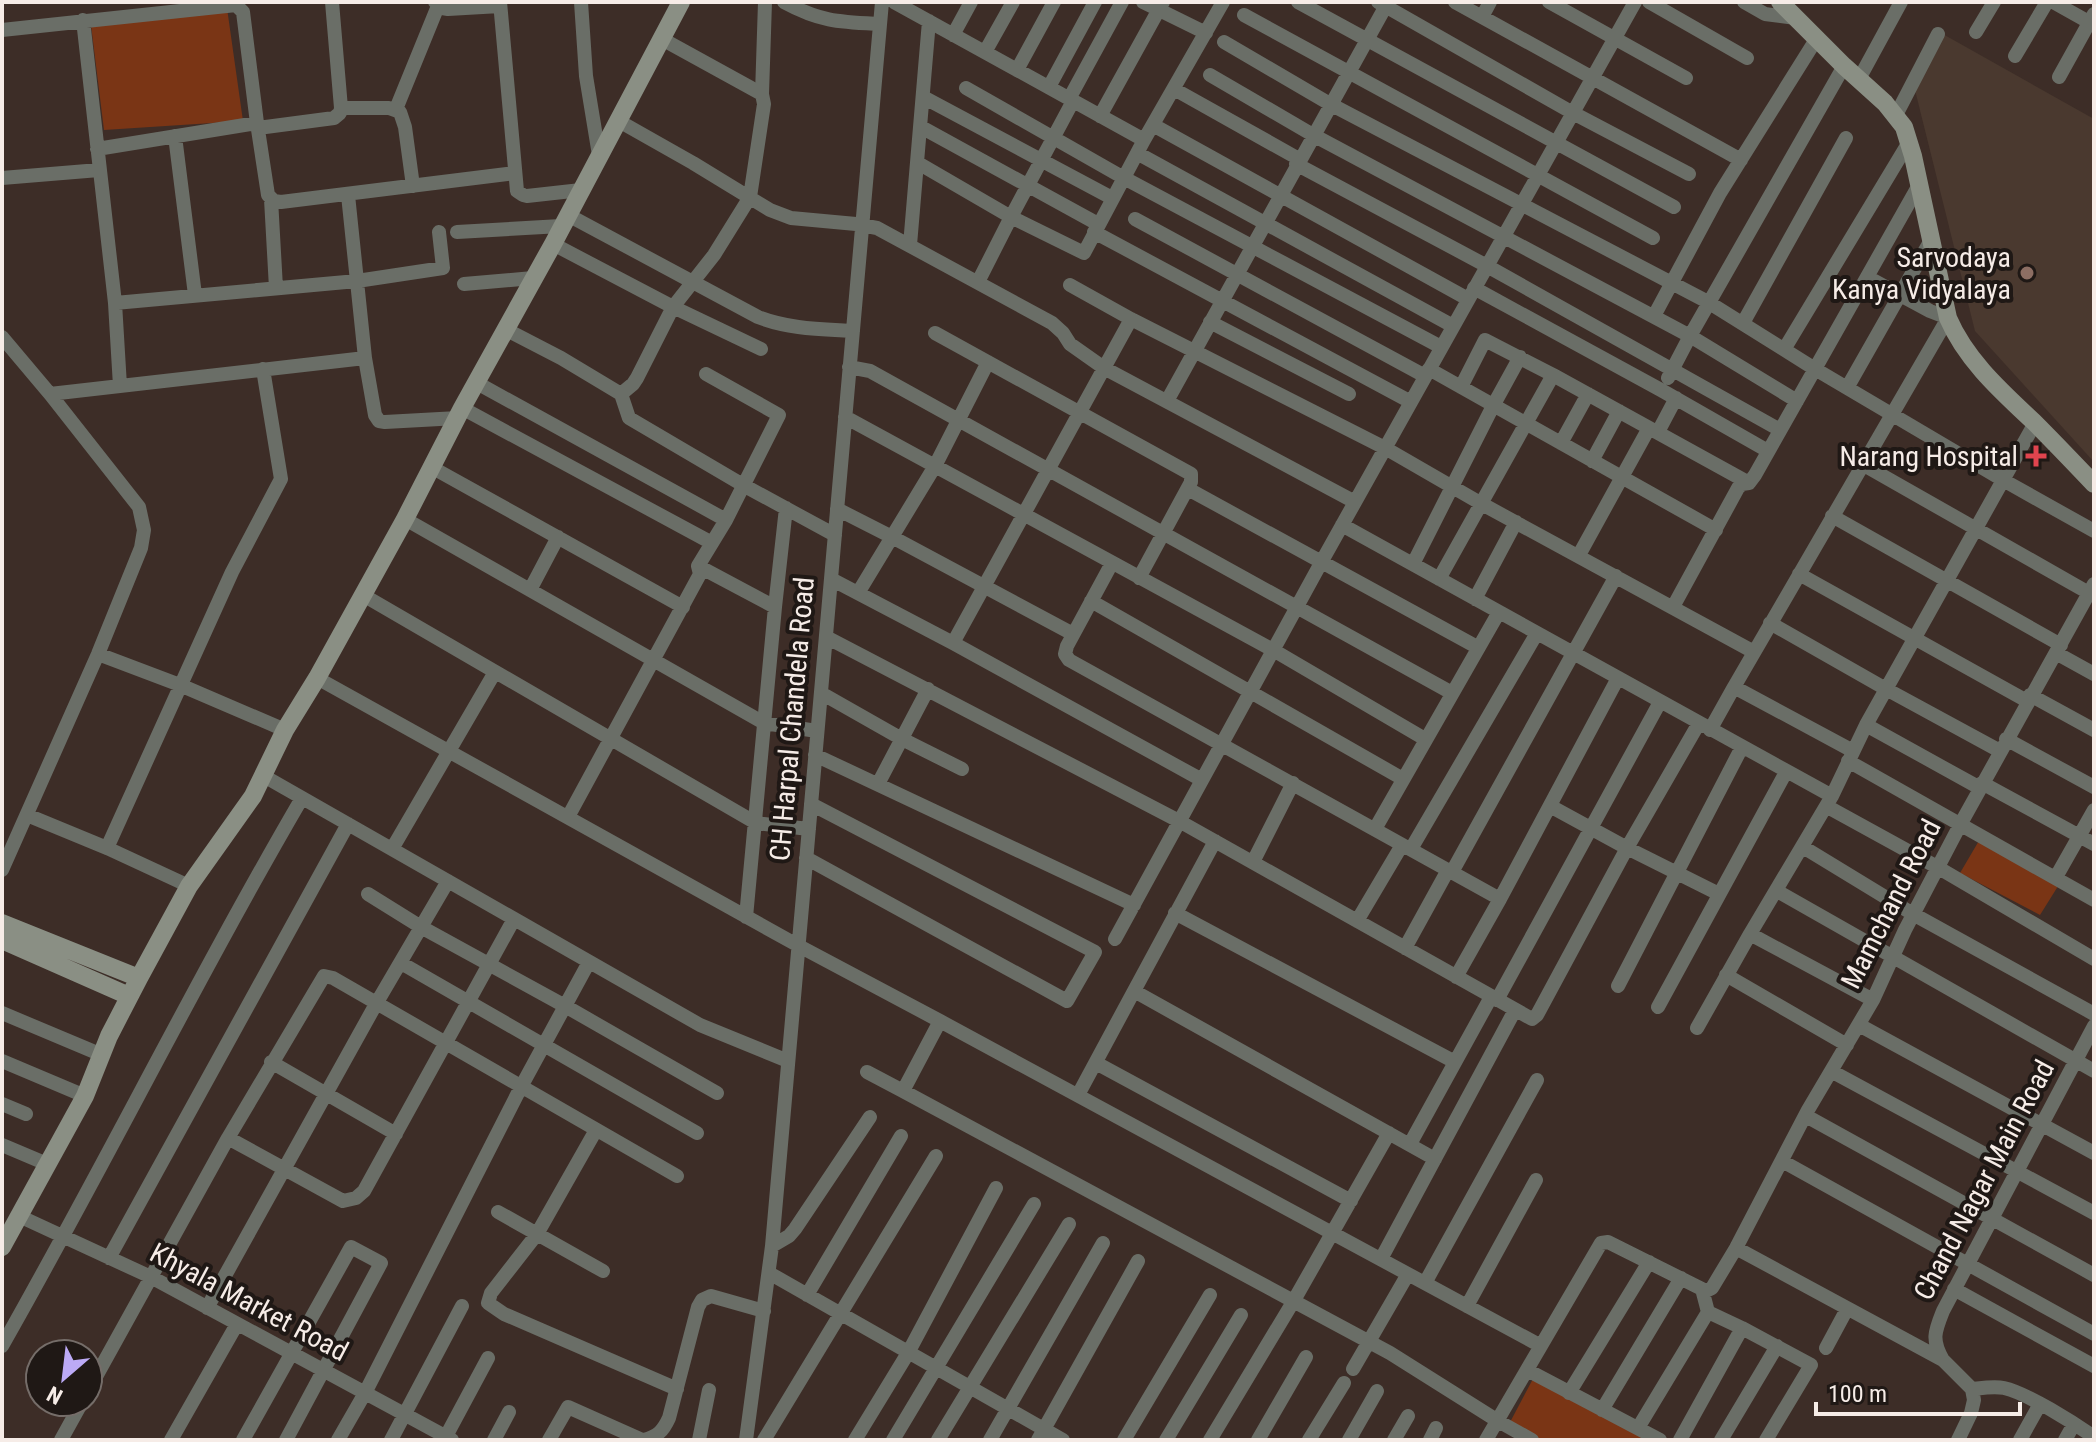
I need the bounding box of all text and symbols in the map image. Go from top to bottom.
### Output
place label: Sarvodaya Kanya Vidyalaya [1832,241,2011,306]
marker: Sarvodaya Kanya Vidyalaya [2018,264,2036,282]
place label: Narang Hospital [1840,440,2018,473]
marker: Narang Hospital [2025,445,2047,467]
street label: CH Harpal Chandela Road [763,576,821,862]
street label: Mamchand Road [1834,814,1948,994]
street label: Chand Nagar Main Road [1907,1054,2061,1306]
street label: Khyala Market Road [144,1236,354,1368]
north arrow [24,1338,104,1418]
scale bar [1816,1366,2020,1416]
text: 100 m [1828,1380,1887,1408]
text: N [43,1381,67,1409]

